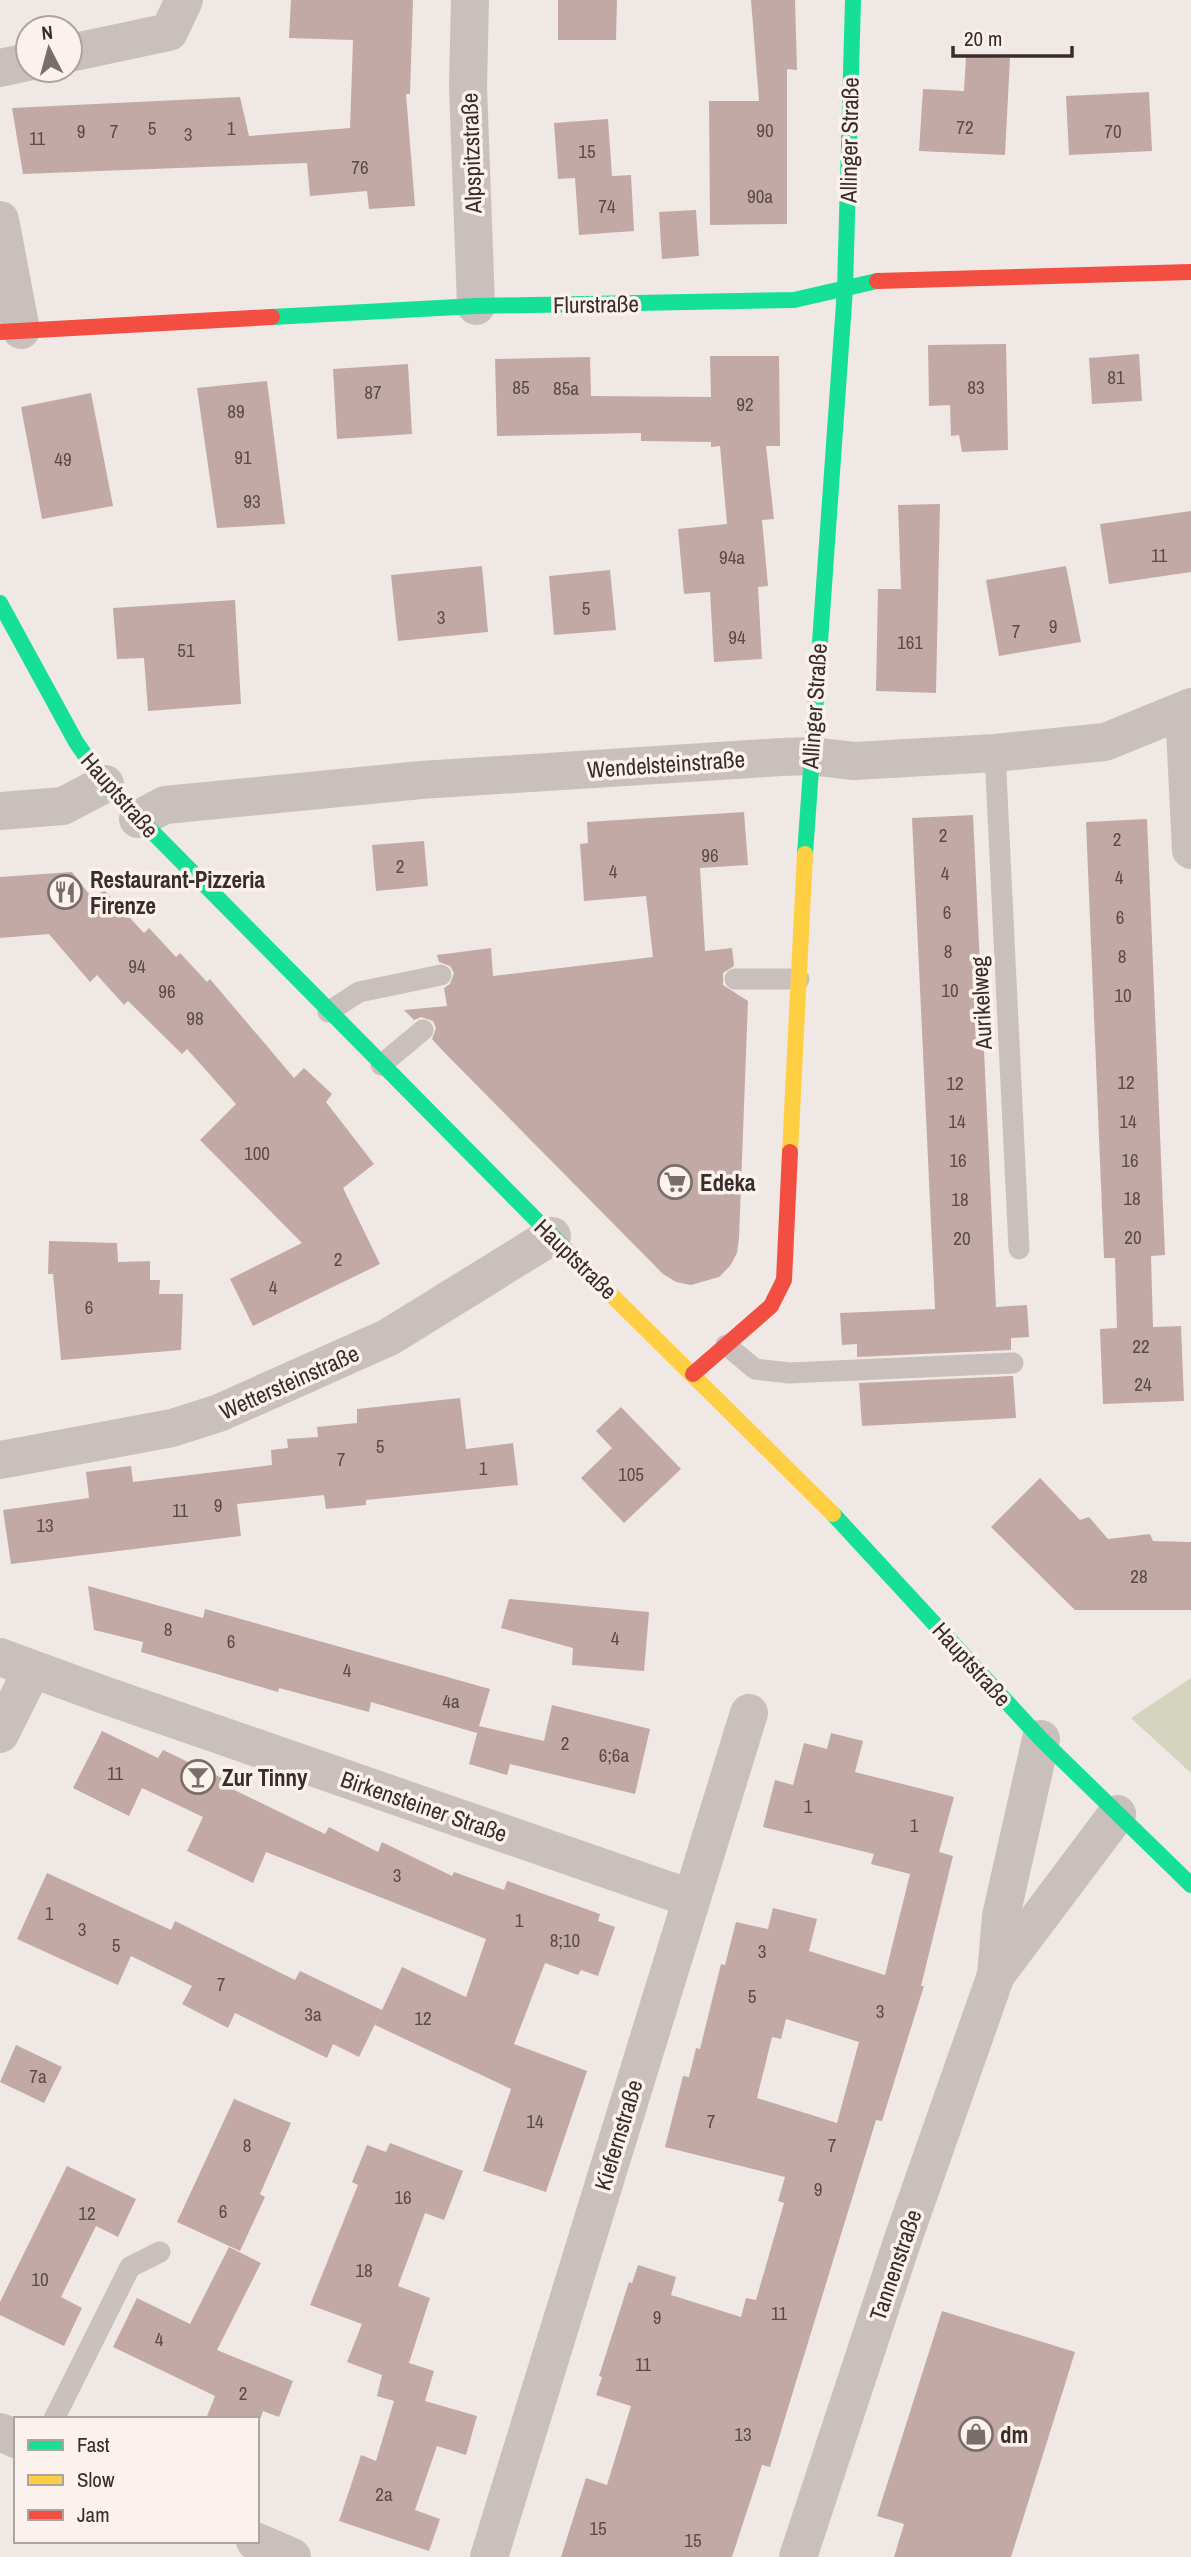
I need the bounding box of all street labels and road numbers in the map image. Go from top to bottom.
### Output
street label: Allinger Straße [832,77,866,204]
street label: Alpspitzstraße [453,92,489,215]
street label: Flurstraße [553,288,639,320]
street label: Allinger Straße [794,642,834,771]
street label: Wendelsteinstraße [586,743,746,785]
street label: Hauptstraße [74,746,166,844]
street label: Aurikelweg [963,955,999,1051]
street label: Hauptstraße [528,1212,624,1306]
street label: Wettersteinstraße [214,1337,364,1427]
street label: Hauptstraße [926,1615,1018,1713]
street label: Birkensteiner Straße [337,1763,511,1849]
street label: Kiefernstraße [586,2076,650,2194]
street label: Tannenstraße [862,2205,928,2325]

